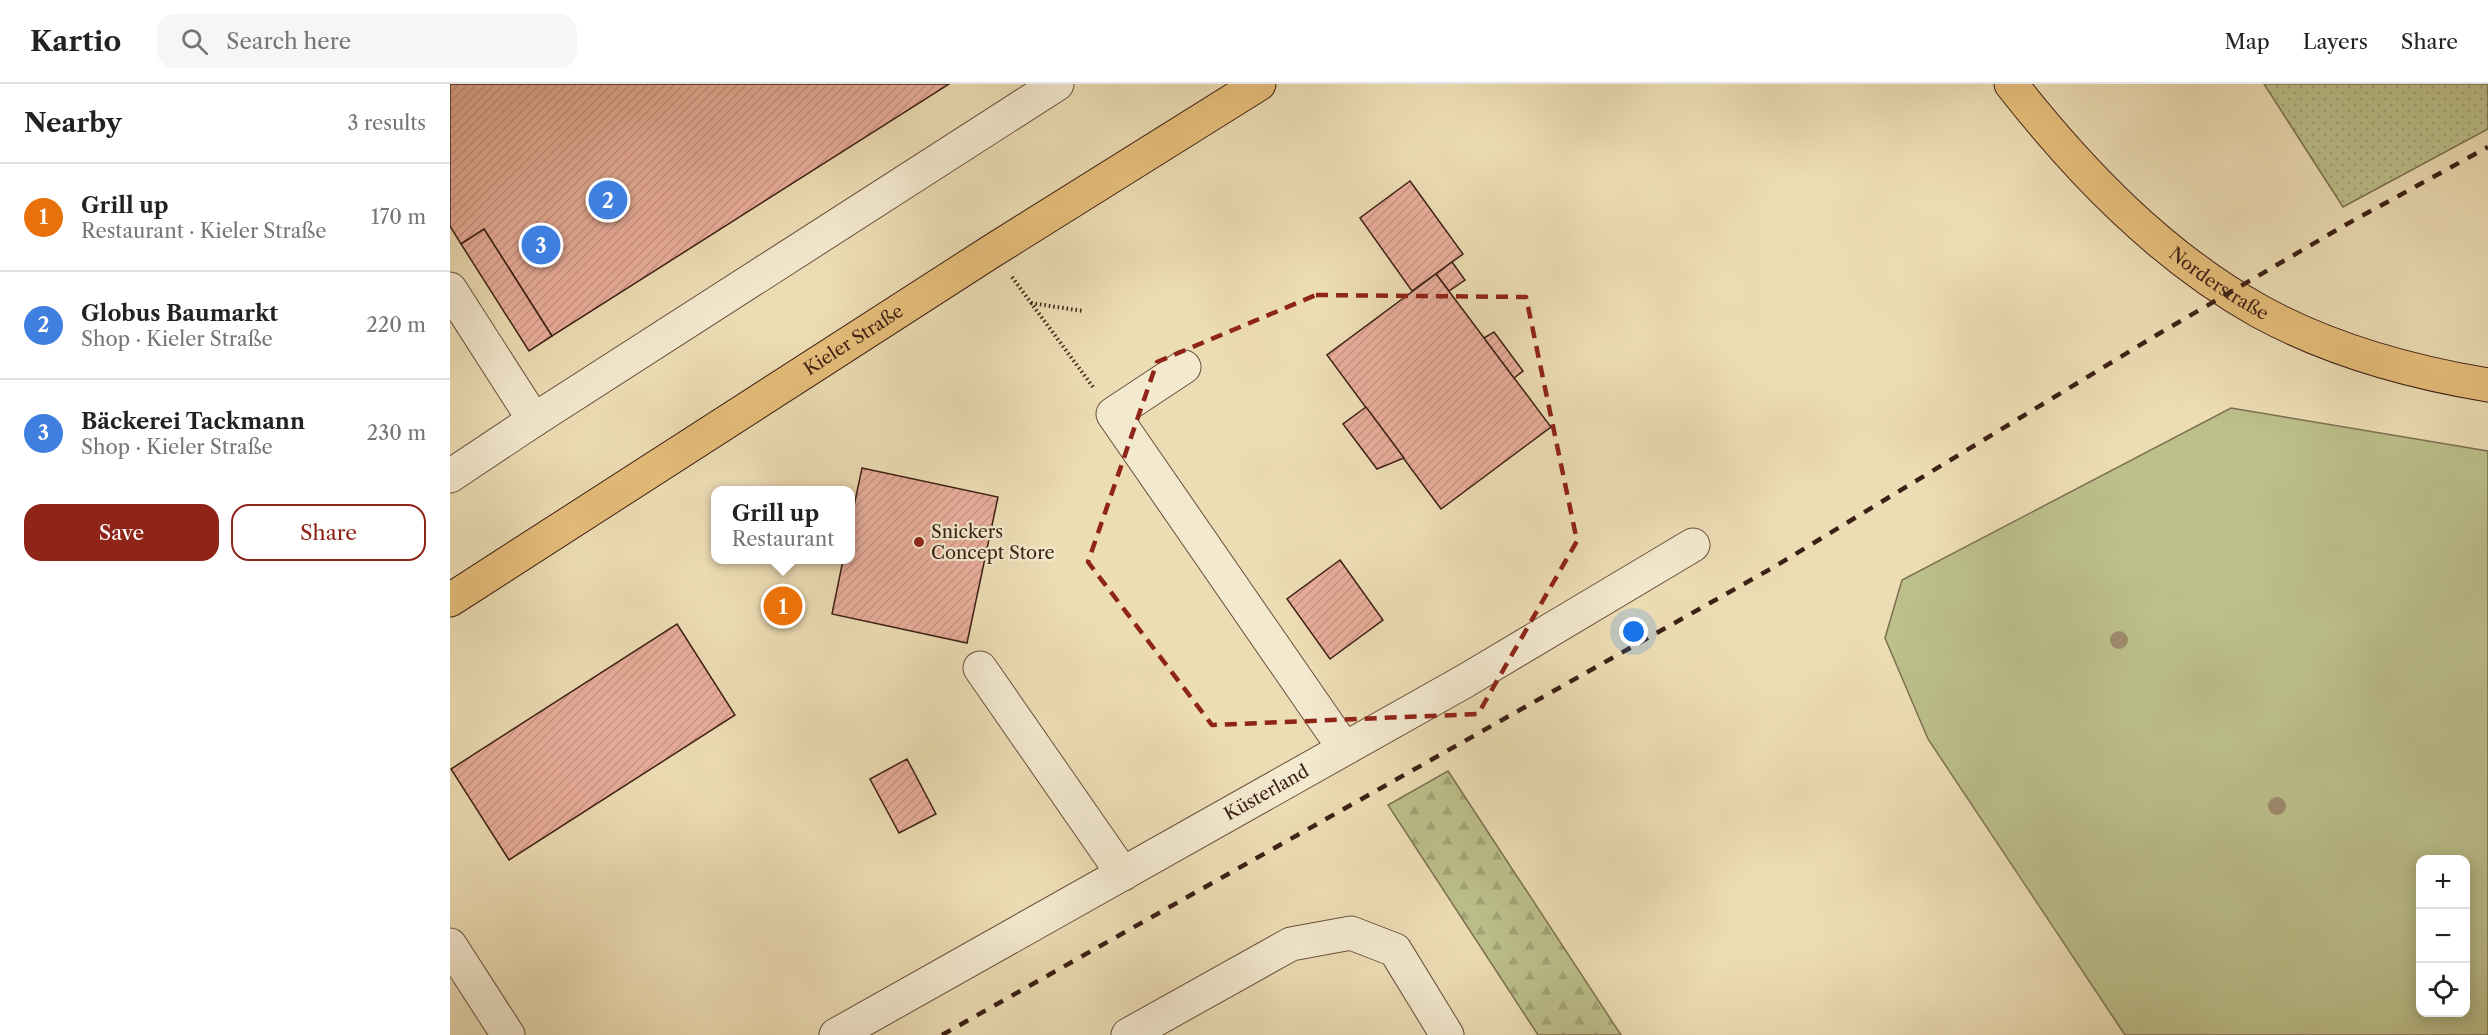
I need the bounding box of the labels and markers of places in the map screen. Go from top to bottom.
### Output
pin: 2 [588,178,628,222]
pin: 3 [522,222,560,268]
place label: Snickers Concept Store [931,521,1055,564]
marker: Snickers Concept Store [912,535,926,549]
pin: 1 [764,584,802,628]

